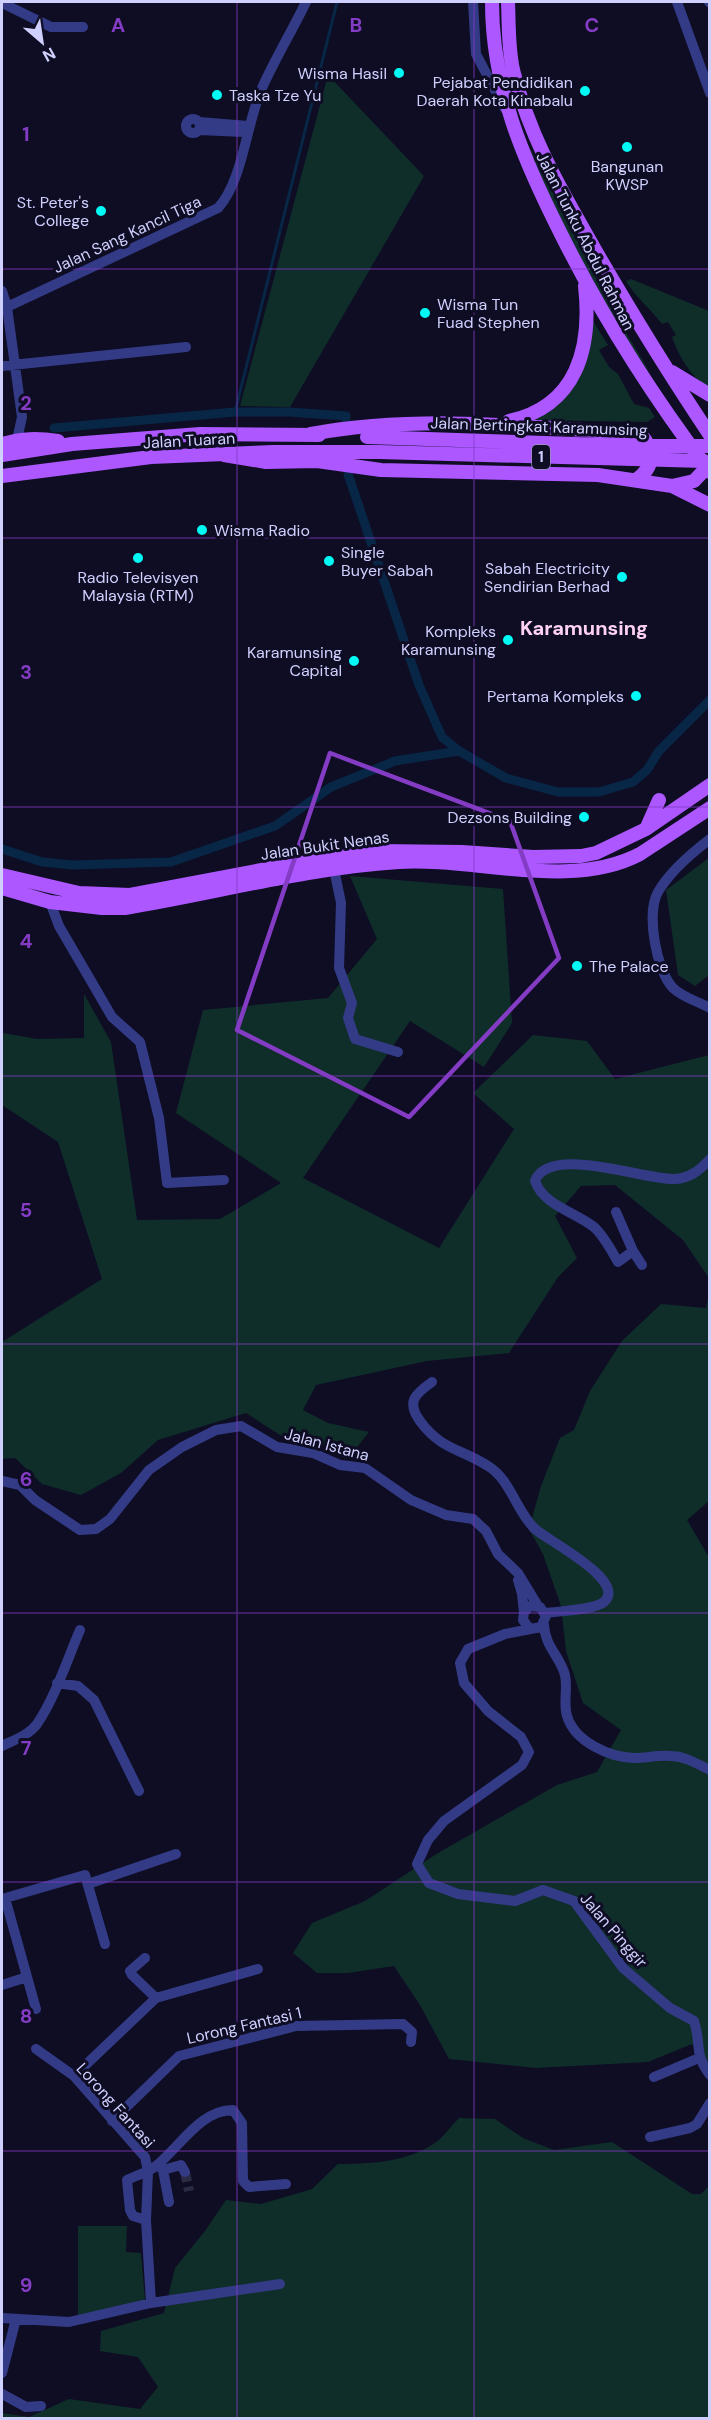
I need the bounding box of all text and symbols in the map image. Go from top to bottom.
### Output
north arrow [12,12,72,72]
text: A [111,12,125,38]
text: B [350,12,362,38]
text: C [585,12,599,38]
text: N [39,43,59,67]
place label: Wisma Hasil [297,63,387,84]
marker: Wisma Hasil [392,66,406,80]
place label: Pejabat Pendidikan Daerah Kota Kinabalu [416,72,573,111]
marker: Pejabat Pendidikan Daerah Kota Kinabalu [578,84,592,98]
place label: Taska Tze Yu [229,85,322,106]
marker: Taska Tze Yu [210,88,224,102]
text: 1 [22,121,30,147]
marker: Bangunan KWSP [620,140,634,154]
street label: Jalan Tunku Abdul Rahman [531,148,640,334]
place label: Bangunan KWSP [591,156,663,195]
street label: Jalan Sang Kancil Tiga [50,191,205,278]
place label: St. Peter's College [17,192,89,231]
marker: St. Peter's College [94,204,108,218]
place label: Wisma Tun Fuad Stephen [437,294,540,333]
marker: Wisma Tun Fuad Stephen [418,306,432,320]
text: 2 [20,390,32,416]
street label: Jalan Bertingkat Karamunsing [430,412,648,441]
street label: Jalan Tuaran [142,428,236,453]
road number: 1 [532,445,550,469]
place label: Wisma Radio [214,520,310,541]
marker: Wisma Radio [195,523,209,537]
place label: Single Buyer Sabah [341,542,433,581]
marker: Radio Televisyen Malaysia (RTM) [131,551,145,565]
marker: Single Buyer Sabah [322,554,336,568]
place label: Sabah Electricity Sendirian Berhad [484,558,610,597]
place label: Radio Televisyen Malaysia (RTM) [78,567,198,606]
marker: Sabah Electricity Sendirian Berhad [615,570,629,584]
district label: Karamunsing [520,615,648,641]
place label: Kompleks Karamunsing [401,621,496,660]
marker: Kompleks Karamunsing [501,633,515,647]
place label: Karamunsing Capital [247,642,342,681]
marker: Karamunsing Capital [347,654,361,668]
text: 3 [20,659,32,685]
place label: Pertama Kompleks [487,686,624,707]
marker: Pertama Kompleks [629,689,643,703]
place label: Dezsons Building [447,807,572,828]
marker: Dezsons Building [577,810,591,824]
street label: Jalan Bukit Nenas [259,826,391,865]
text: 4 [20,928,33,954]
place label: The Palace [589,956,669,977]
marker: The Palace [570,959,584,973]
text: 5 [20,1197,32,1223]
street label: Jalan Istana [282,1423,371,1466]
text: 6 [20,1466,32,1492]
text: 7 [21,1735,32,1761]
street label: Jalan Pinggir [575,1889,652,1972]
street label: Lorong Fantasi 1 [185,2002,304,2049]
text: 8 [20,2003,32,2029]
street label: Lorong Fantasi [72,2058,160,2152]
text: 9 [20,2272,32,2298]

